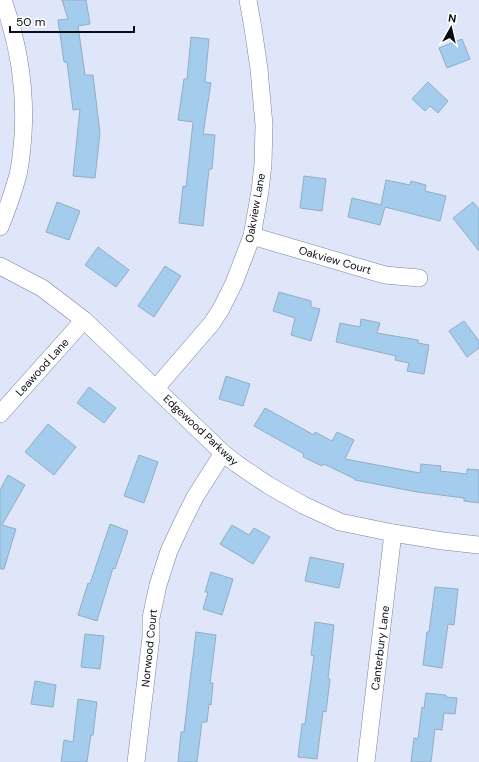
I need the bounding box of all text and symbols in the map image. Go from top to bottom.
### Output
scale bar [10,8,134,34]
north arrow [431,8,471,48]
text: N [447,11,457,26]
text: 50 m [16,14,45,30]
street label: Oakview Lane [242,172,268,244]
street label: Oakview Court [297,243,373,277]
street label: Leawood Lane [12,335,72,399]
street label: Edgewood Parkway [160,391,242,469]
street label: Canterbury Lane [368,605,392,691]
street label: Norwood Court [138,608,160,688]

